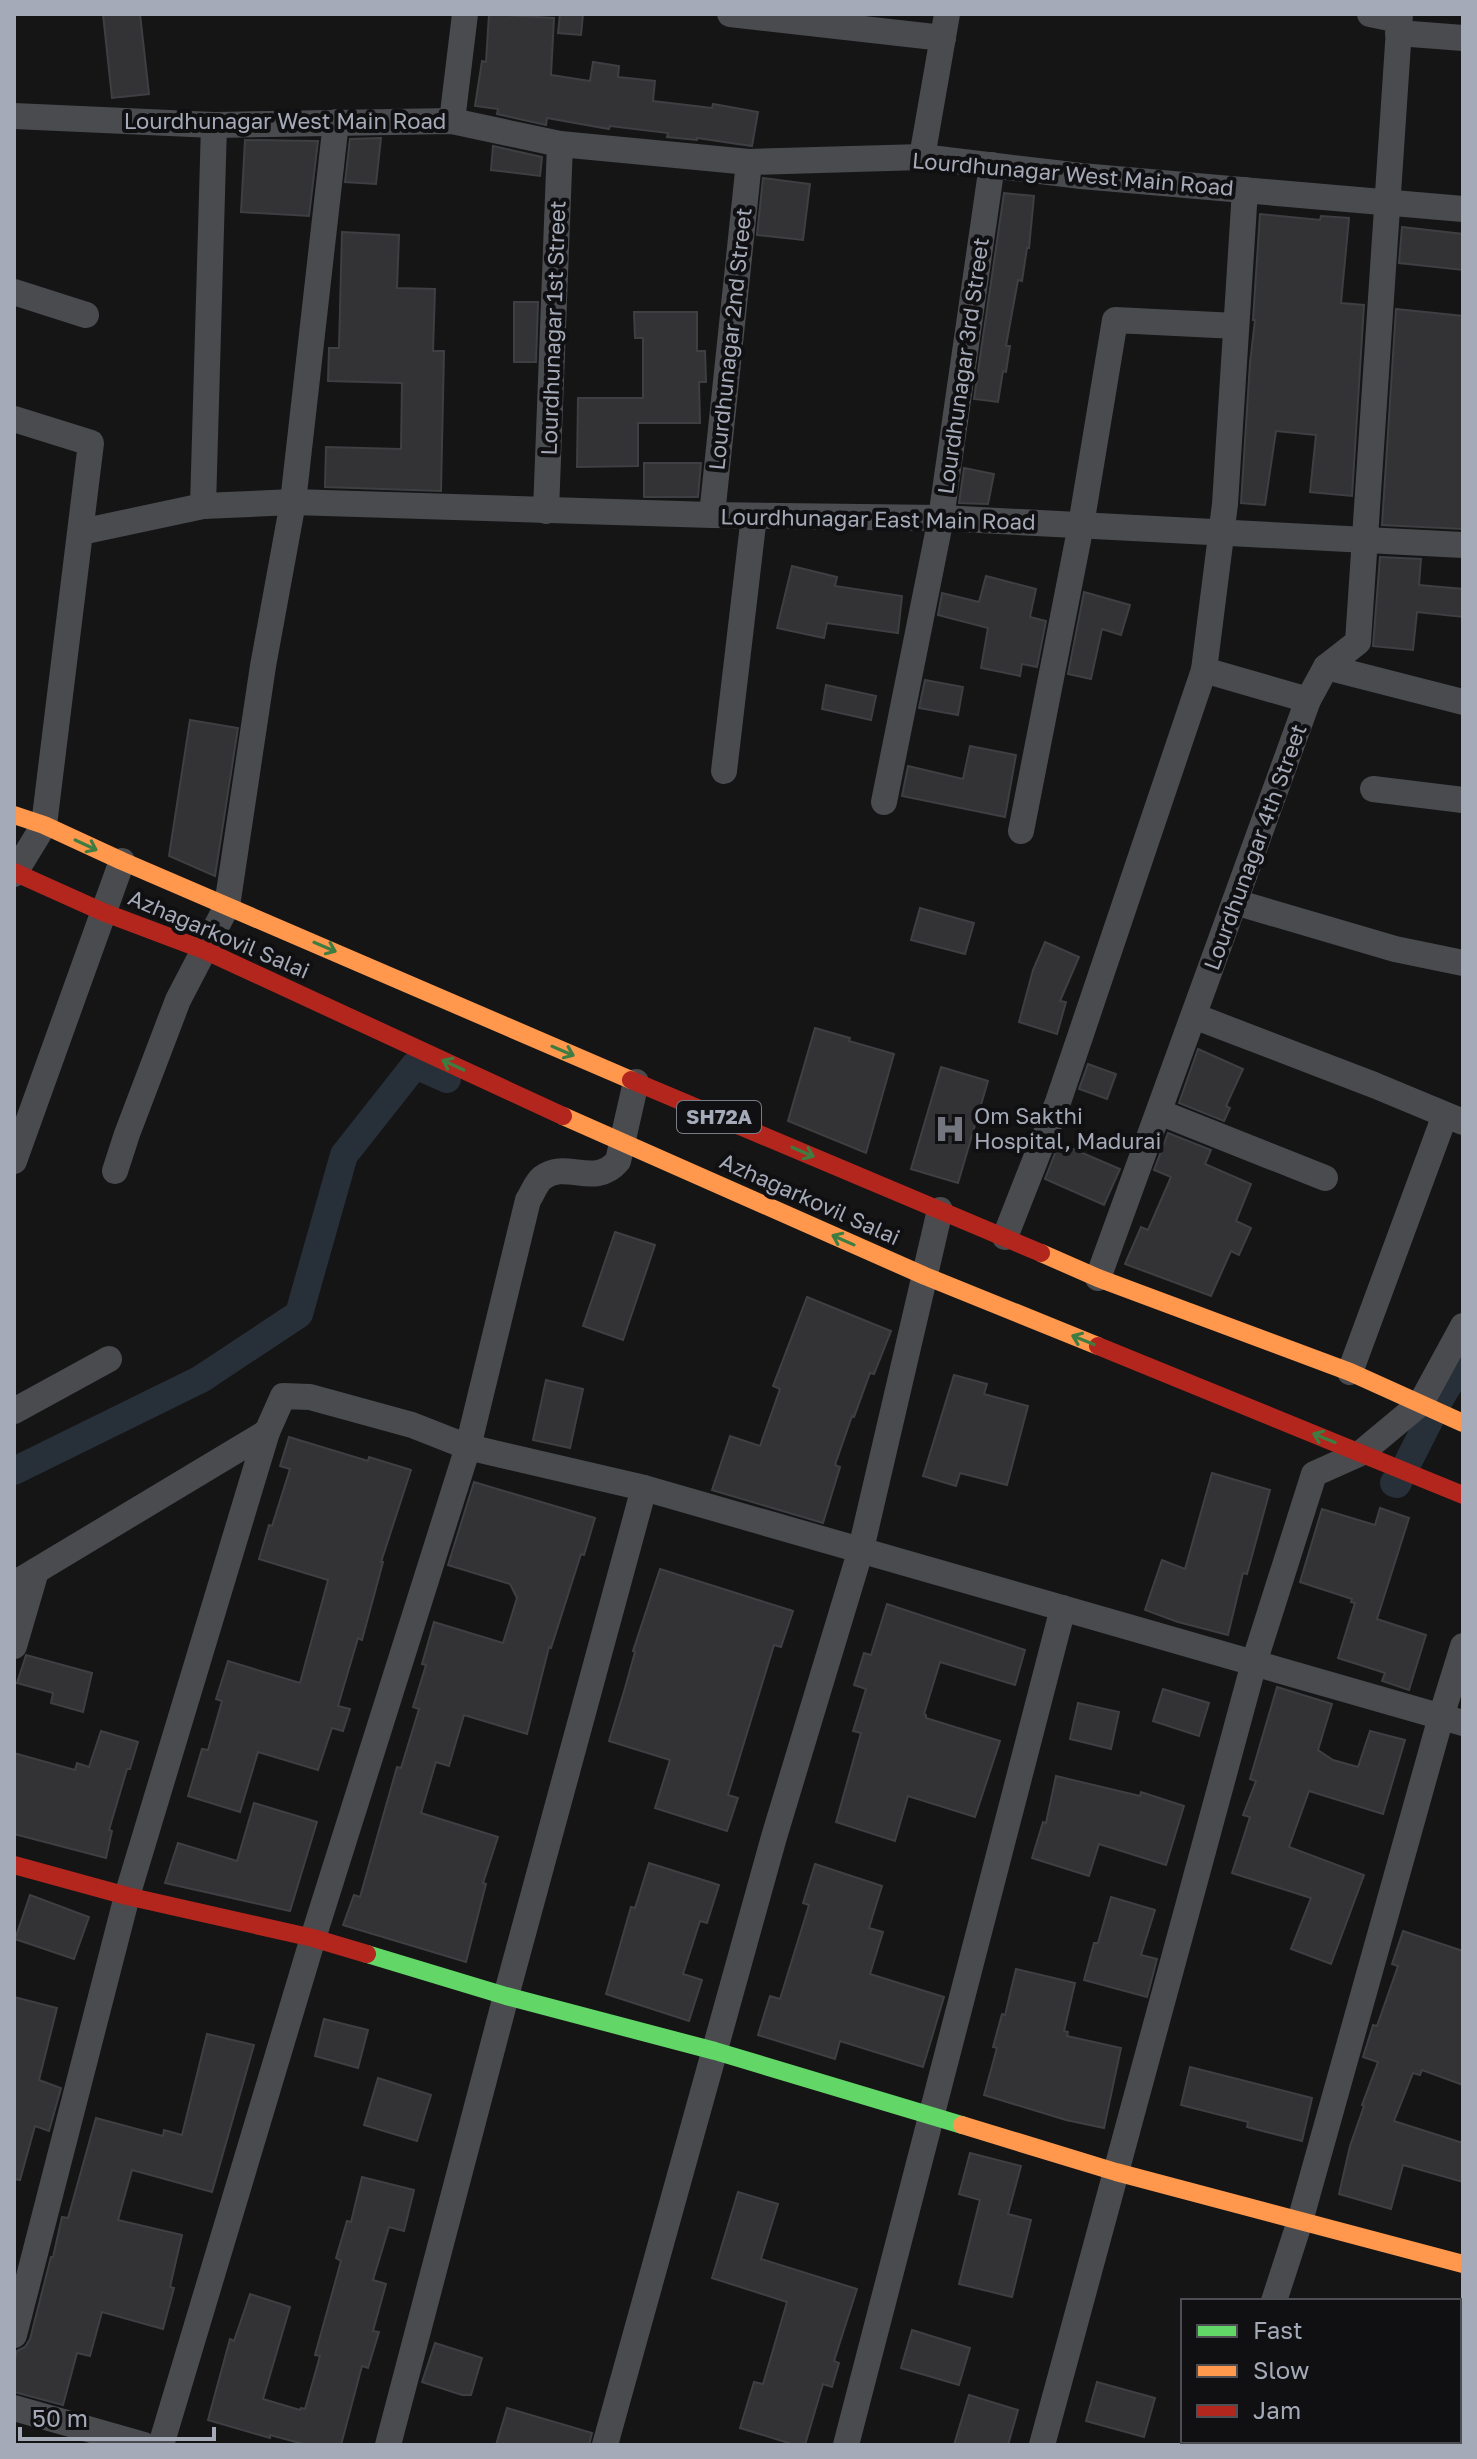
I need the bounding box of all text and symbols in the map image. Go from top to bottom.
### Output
street label: Lourdhunagar West Main Road [124,107,446,134]
street label: Lourdhunagar West Main Road [911,146,1235,201]
street label: Lourdhunagar 1st Street [535,200,570,456]
street label: Lourdhunagar 2nd Street [702,206,757,472]
street label: Lourdhunagar 3rd Street [931,236,994,496]
street label: Lourdhunagar East Main Road [720,502,1036,535]
street label: Lourdhunagar 4th Street [1197,720,1312,974]
one-way arrow [73,838,98,853]
street label: Azhagarkovil Salai [125,883,314,984]
one-way arrow [312,941,336,956]
one-way arrow [550,1044,575,1059]
one-way arrow [441,1056,466,1071]
road number: SH72A [677,1101,761,1133]
place label: Om Sakthi Hospital, Madurai [974,1102,1161,1154]
hospital icon: Om Sakthi Hospital, Madurai [933,1112,967,1146]
one-way arrow [790,1146,814,1161]
street label: Azhagarkovil Salai [716,1147,904,1250]
one-way arrow [832,1232,856,1247]
one-way arrow [1071,1332,1096,1346]
one-way arrow [1312,1429,1337,1444]
legend [1181,2299,1461,2443]
text: Fast [1253,2315,1303,2344]
text: Slow [1253,2355,1309,2384]
scale bar [20,2391,214,2441]
text: Jam [1253,2395,1301,2424]
text: 50 m [32,2403,88,2432]

